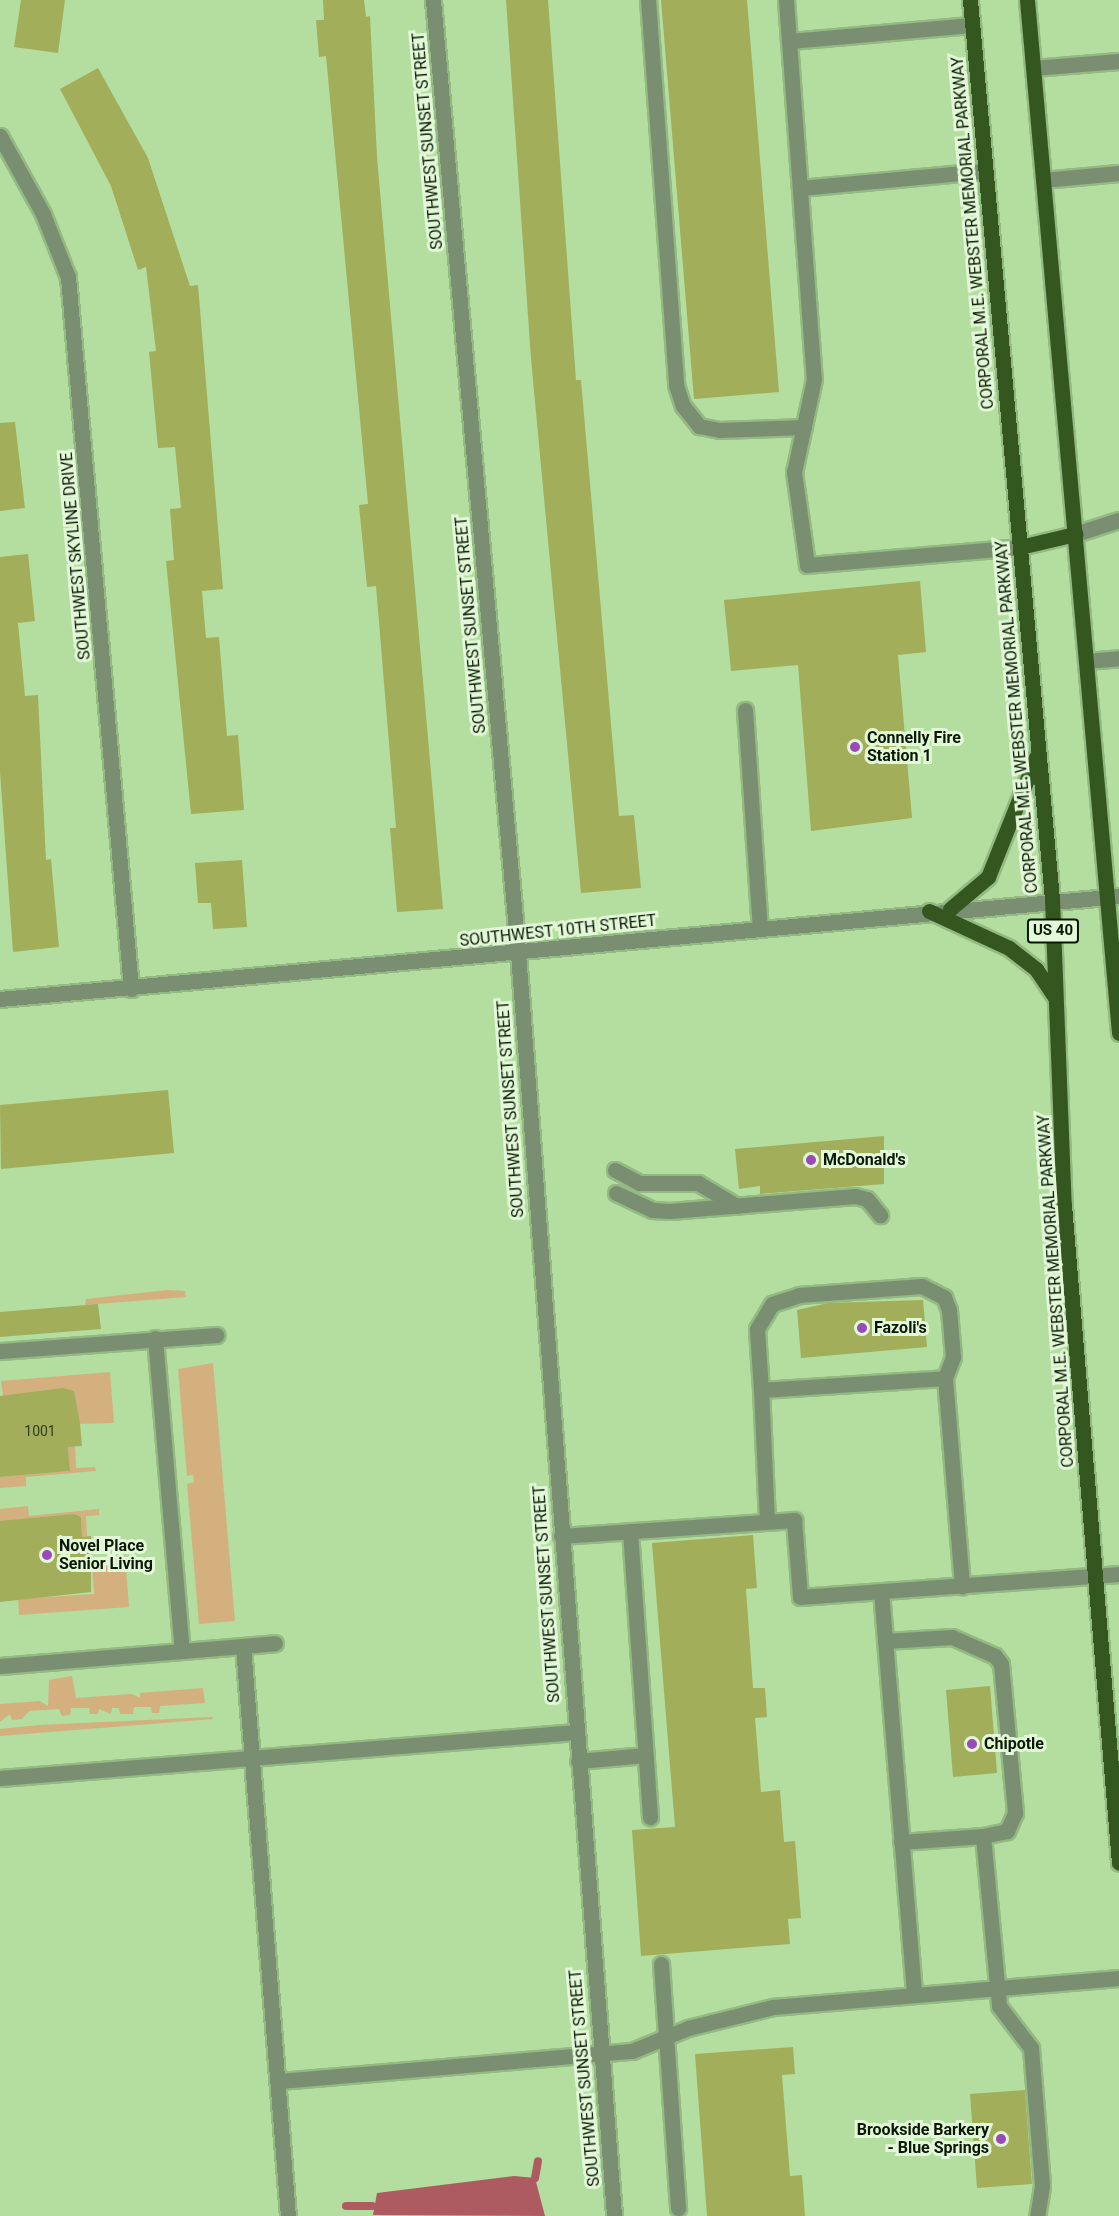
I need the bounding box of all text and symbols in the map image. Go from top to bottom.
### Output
street label: SOUTHWEST SUNSET STREET [409,31,447,251]
street label: CORPORAL M.E. WEBSTER MEMORIAL PARKWAY [948,56,998,410]
street label: SOUTHWEST SKYLINE DRIVE [57,451,95,661]
street label: SOUTHWEST SUNSET STREET [452,515,490,735]
street label: CORPORAL M.E. WEBSTER MEMORIAL PARKWAY [992,540,1042,894]
place label: Connelly Fire Station 1 [867,728,961,766]
marker: Connelly Fire Station 1 [848,740,862,754]
street label: SOUTHWEST 10TH STREET [459,911,657,951]
road number: US 40 [1026,919,1080,943]
street label: SOUTHWEST SUNSET STREET [494,999,528,1219]
street label: CORPORAL M.E. WEBSTER MEMORIAL PARKWAY [1034,1114,1078,1468]
place label: McDonald's [823,1150,906,1170]
marker: McDonald's [804,1153,818,1167]
place label: Fazoli's [874,1318,927,1338]
marker: Fazoli's [855,1321,869,1335]
house number: 1001 [24,1423,56,1439]
street label: SOUTHWEST SUNSET STREET [530,1484,564,1704]
place label: Novel Place Senior Living [59,1536,153,1574]
marker: Novel Place Senior Living [40,1548,54,1562]
place label: Chipotle [984,1734,1044,1754]
marker: Chipotle [965,1737,979,1751]
street label: SOUTHWEST SUNSET STREET [566,1968,604,2188]
place label: Brookside Barkery - Blue Springs [857,2120,989,2158]
marker: Brookside Barkery - Blue Springs [994,2132,1008,2146]

